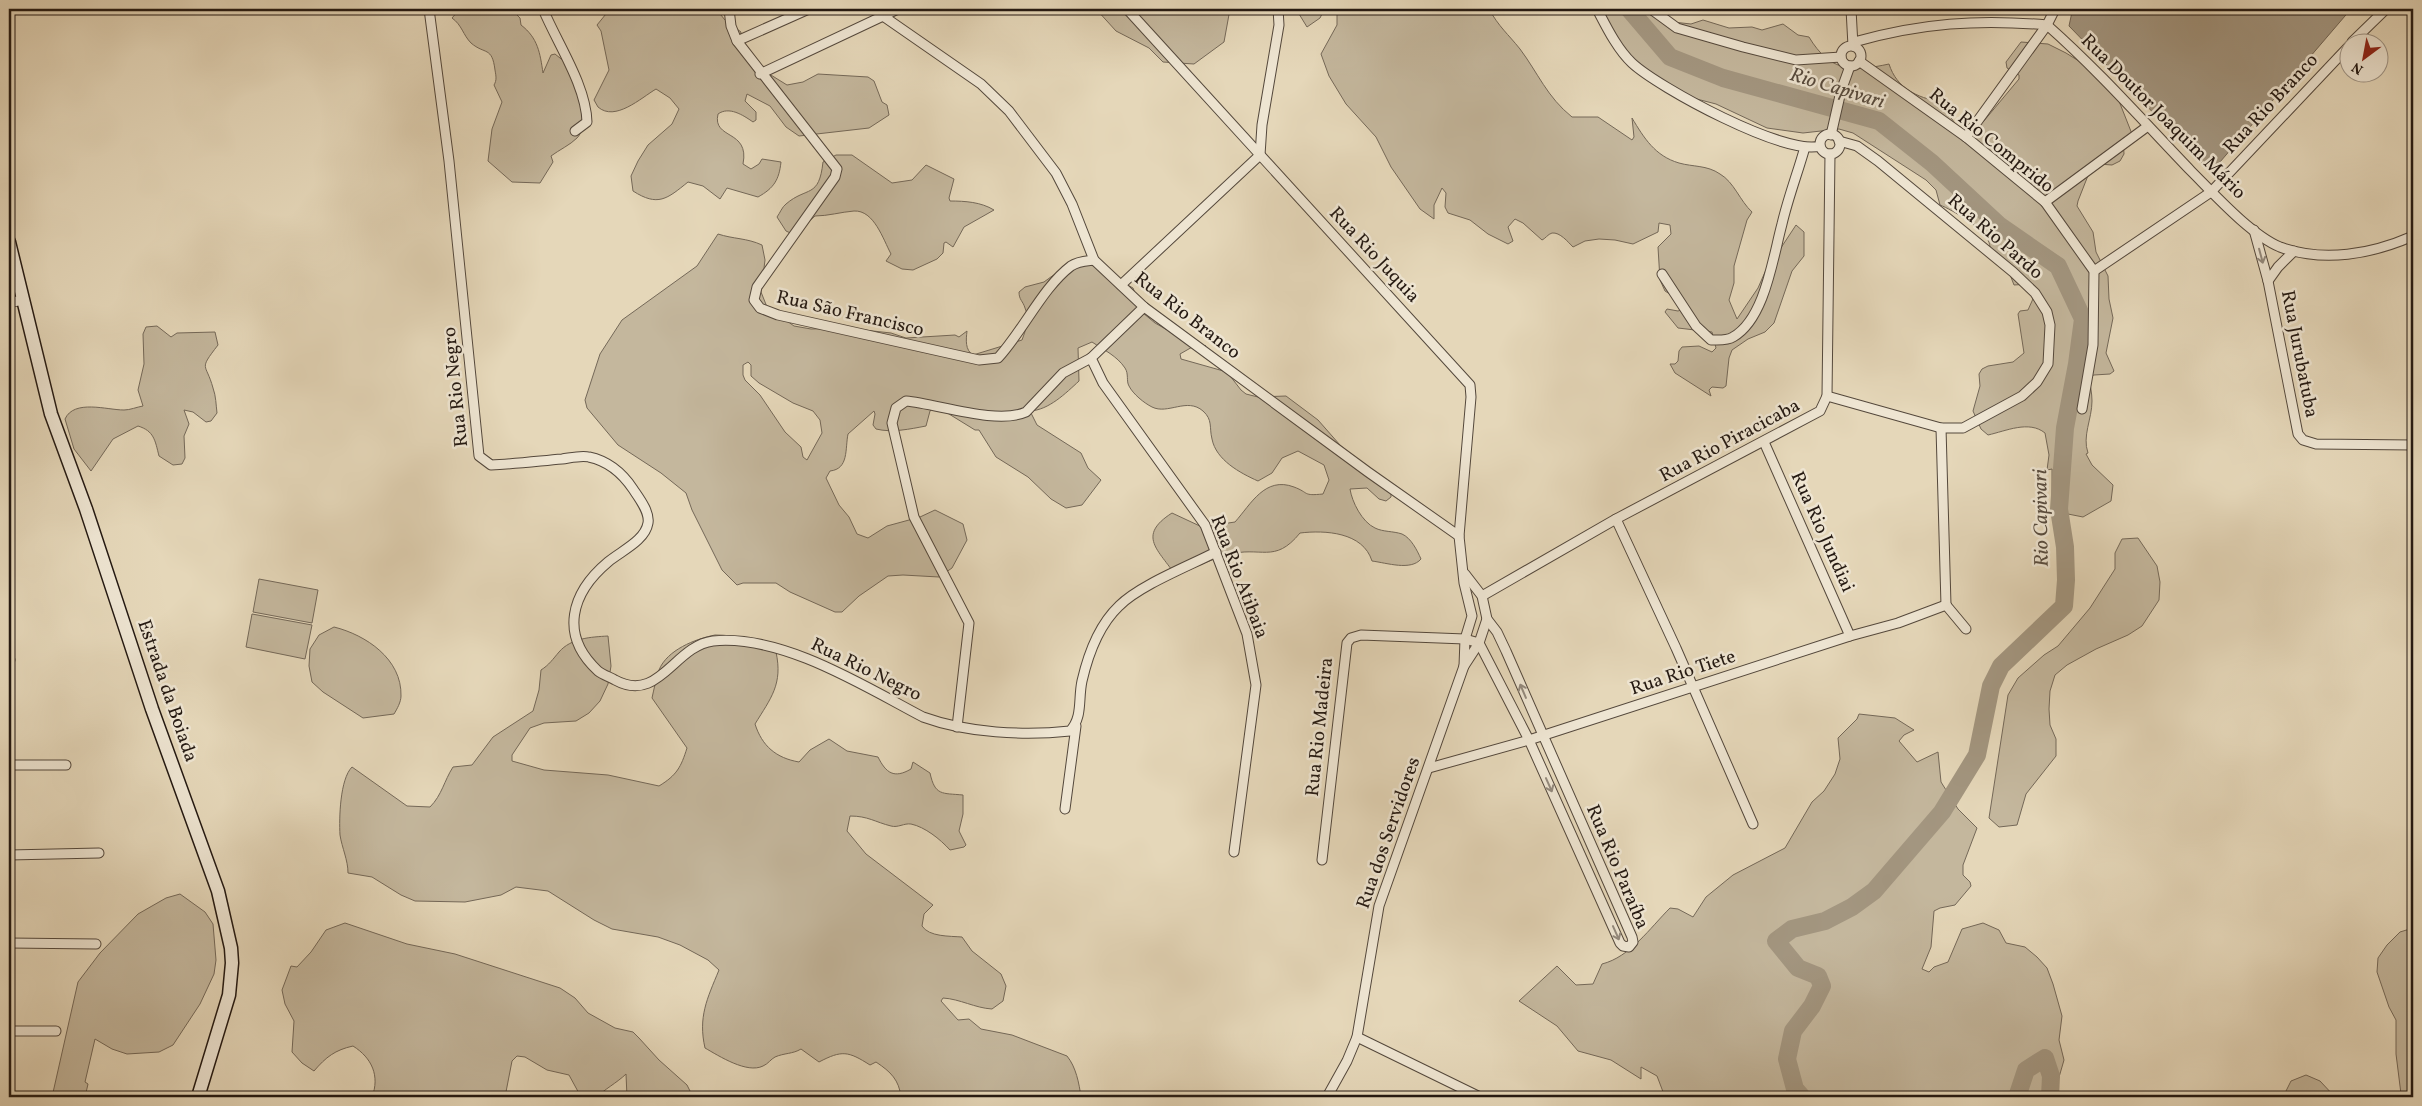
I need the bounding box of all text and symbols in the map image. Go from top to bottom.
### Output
street label: Rua Doutor Joaquim Mário [2075,29,2251,205]
north arrow [2340,32,2390,82]
street label: Rua Rio Branco [2218,48,2324,160]
text: N [2349,57,2367,79]
water label: Rio Capivari [1786,61,1889,117]
street label: Rua Rio Comprido [1923,82,2059,200]
street label: Rua Rio Pardo [1942,188,2048,286]
street label: Rua Rio Juquia [1323,201,1425,309]
one-way arrow [2256,247,2266,263]
street label: Rua Rio Branco [1128,266,1246,366]
street label: Rua São Francisco [774,284,926,344]
street label: Rua Jurubatuba [2274,288,2324,420]
street label: Rua Rio Negro [437,326,475,448]
street label: Rua Rio Piracicaba [1655,393,1805,489]
street label: Rua Rio Jundiai [1784,468,1860,597]
water label: Rio Capivari [2027,468,2057,567]
street label: Rua Rio Atibaia [1204,512,1274,642]
street label: Estrada da Boiada [130,616,204,766]
street label: Rua Rio Negro [806,632,926,708]
street label: Rua Rio Tiete [1627,644,1739,702]
street label: Rua Rio Madeira [1300,656,1340,798]
one-way arrow [1518,684,1528,699]
street label: Rua dos Servidores [1351,754,1427,912]
one-way arrow [1545,777,1555,792]
street label: Rua Rio Paraíba [1579,801,1655,933]
one-way arrow [1611,925,1621,940]

